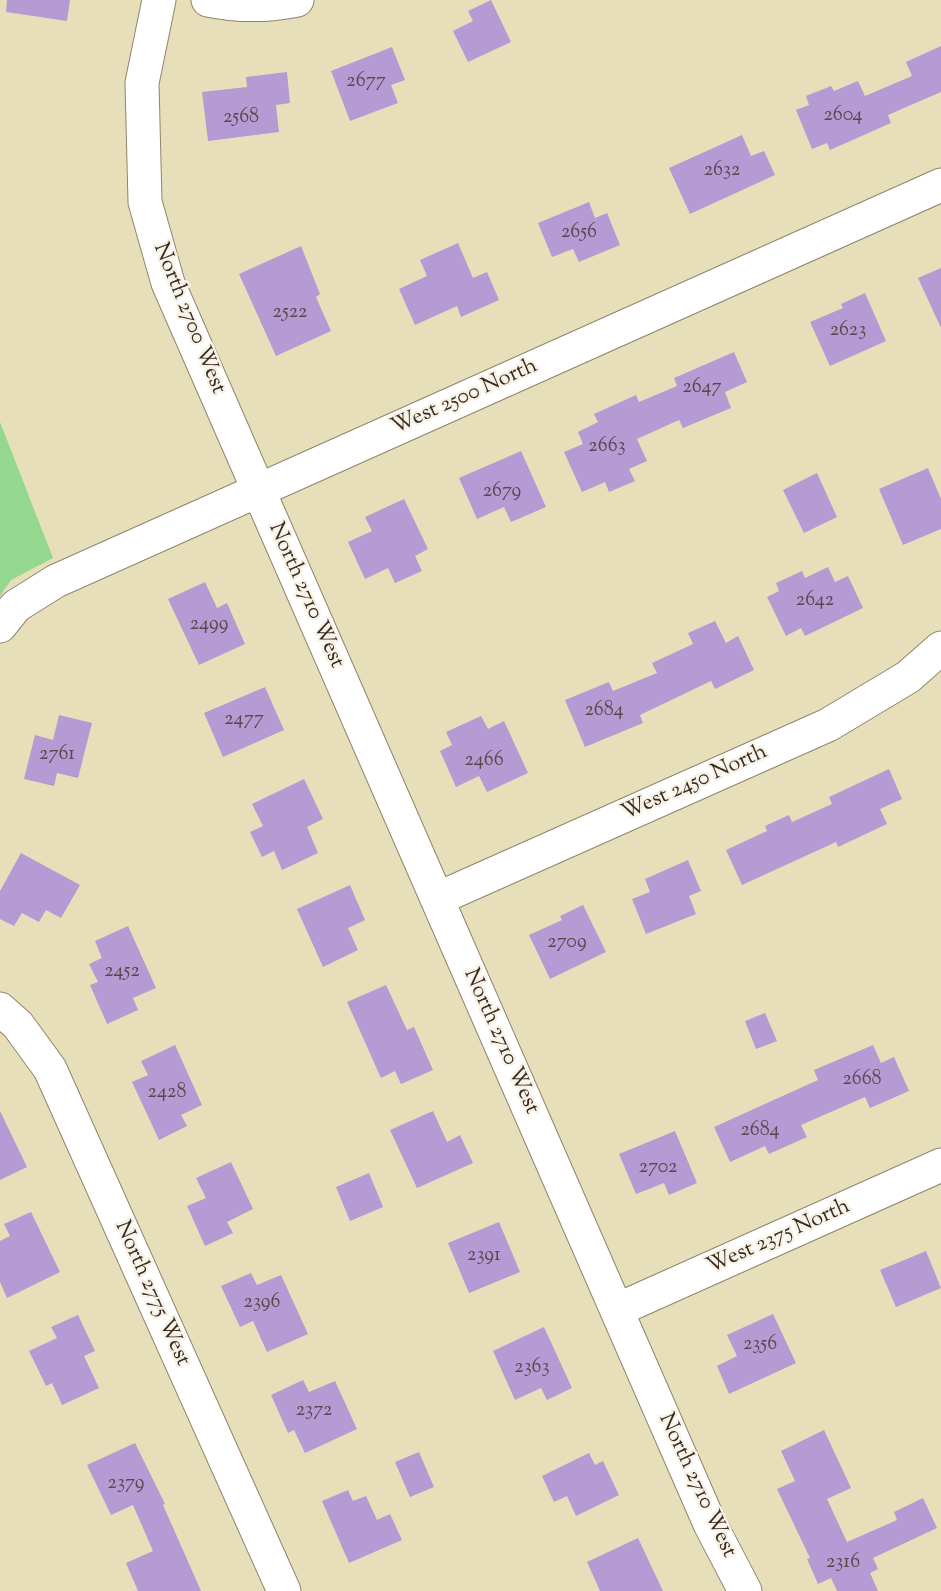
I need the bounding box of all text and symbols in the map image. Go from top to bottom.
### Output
house number: 2677 [346,71,386,95]
house number: 2604 [824,105,862,129]
house number: 2568 [223,107,259,131]
house number: 2632 [704,160,740,184]
house number: 2656 [561,222,597,246]
street label: North 2700 West [146,240,230,398]
house number: 2522 [273,302,307,326]
house number: 2623 [830,320,866,344]
street label: West 2500 North [388,354,542,442]
house number: 2647 [682,377,722,401]
house number: 2663 [588,436,626,460]
house number: 2679 [483,481,521,505]
street label: North 2710 West [261,519,349,673]
house number: 2642 [796,590,834,614]
house number: 2499 [190,614,228,638]
house number: 2684 [584,700,624,724]
house number: 2477 [224,709,264,733]
street label: West 2450 North [618,740,772,828]
house number: 2761 [39,744,75,768]
house number: 2466 [464,750,504,774]
house number: 2709 [547,932,587,956]
house number: 2452 [104,961,140,985]
street label: North 2710 West [456,965,544,1119]
house number: 2668 [842,1069,882,1093]
house number: 2428 [148,1082,186,1106]
house number: 2684 [740,1120,780,1144]
house number: 2702 [639,1157,677,1181]
street label: West 2375 North [703,1195,855,1281]
street label: North 2775 West [107,1217,195,1371]
house number: 2391 [467,1245,501,1269]
house number: 2396 [244,1292,280,1316]
house number: 2356 [743,1334,777,1358]
house number: 2363 [514,1357,550,1381]
house number: 2372 [296,1400,332,1424]
street label: North 2710 West [651,1410,741,1562]
house number: 2379 [108,1473,144,1497]
house number: 2316 [826,1552,860,1576]

